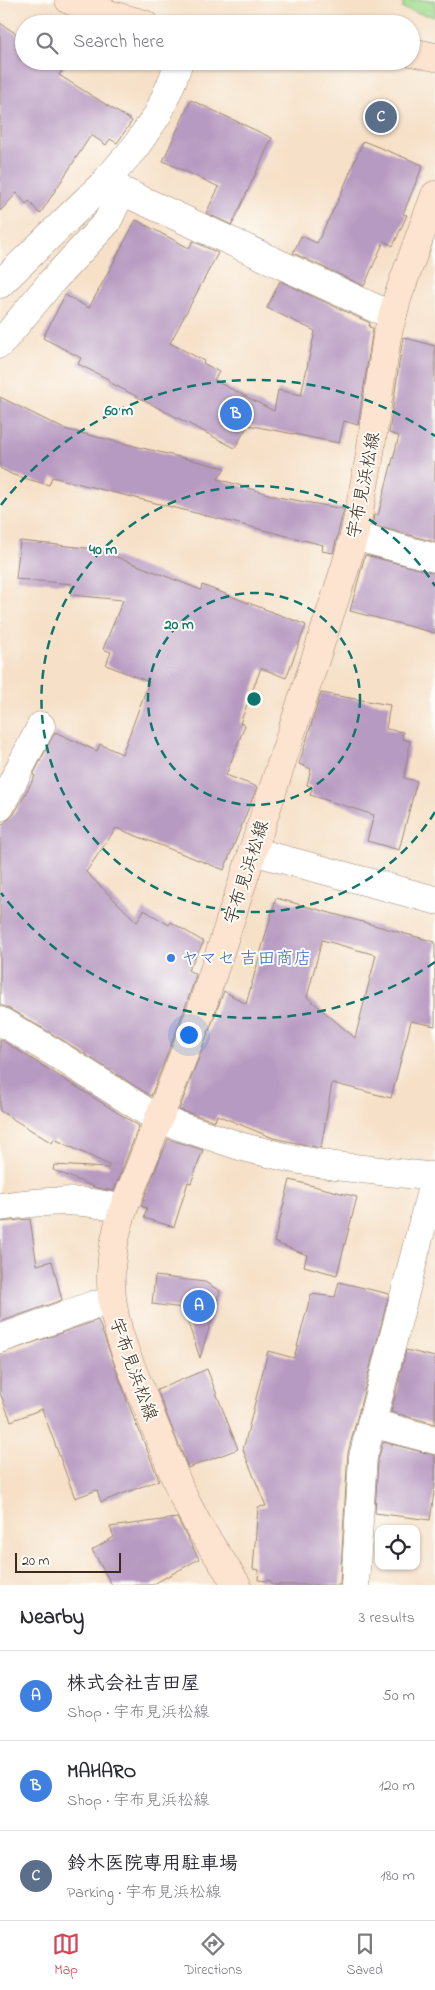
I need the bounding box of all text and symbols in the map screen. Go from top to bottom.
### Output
search box [15,15,420,70]
icon: search [33,29,61,57]
text: Search here [73,29,164,56]
pin: C [365,98,397,136]
pin: B [220,395,252,433]
text: 60 m [104,400,134,422]
street label: 宇布見浜松線 [342,430,388,541]
text: 40 m [88,539,117,561]
text: 20 m [163,614,194,636]
centre of rings [245,690,263,708]
street label: 宇布見浜松線 [219,817,277,928]
place label: ヤマセ 吉田商店 [181,947,312,973]
marker: ヤマセ 吉田商店 [165,952,177,964]
your location [176,1022,202,1048]
pin: A [183,1287,215,1325]
street label: 宇布見浜松線 [101,1314,163,1425]
map controls [375,1525,420,1570]
button: locate [375,1525,420,1570]
scale bar [15,1550,121,1573]
text: 20 m [22,1551,49,1572]
text: Nearby [20,1603,84,1633]
text: 3 results [359,1606,415,1630]
text: 株式会社吉田屋 [67,1671,200,1698]
text: A [31,1684,41,1708]
text: 50 m [383,1684,415,1708]
text: Shop · 宇布見浜松線 [67,1701,209,1725]
text: MAHARO [67,1759,136,1786]
text: B [31,1774,41,1798]
text: 120 m [379,1774,415,1798]
text: Shop · 宇布見浜松線 [67,1789,209,1813]
text: 鈴木医院専用駐車場 [67,1851,238,1878]
text: C [32,1864,40,1888]
text: 180 m [381,1864,415,1888]
text: Parking · 宇布見浜松線 [67,1881,221,1905]
tab: Map [52,1930,80,1981]
tab: Directions [184,1930,242,1981]
tab: Saved [346,1930,383,1981]

